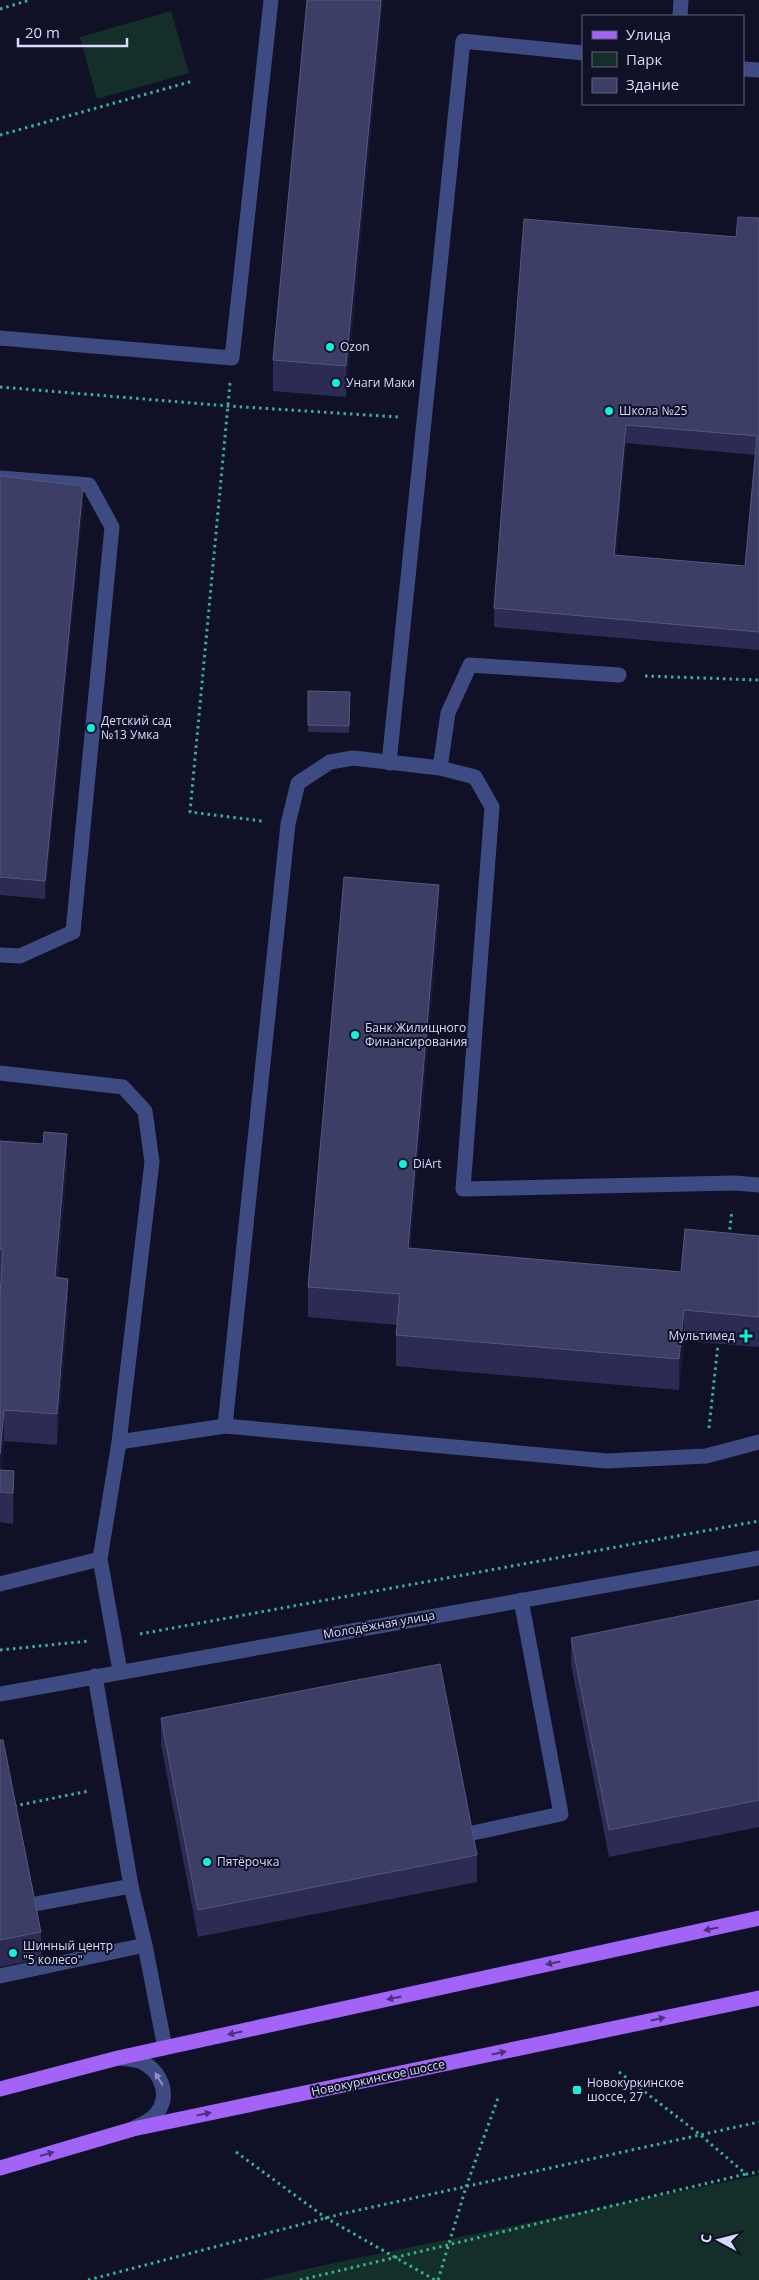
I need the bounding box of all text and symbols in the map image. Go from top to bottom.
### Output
scale bar [18,15,126,47]
legend [582,15,744,105]
text: 20 m [25,22,60,42]
text: Улица [626,24,671,44]
text: Парк [626,49,662,69]
text: Здание [626,74,679,94]
place label: Ozon [340,338,370,355]
marker: Ozon [324,341,336,353]
place label: Унаги Маки [346,374,415,391]
marker: Унаги Маки [330,377,342,389]
place label: Школа №25 [619,402,688,419]
marker: Школа №25 [603,405,615,417]
place label: Детский сад №13 Умка [101,712,171,743]
marker: Детский сад №13 Умка [85,722,97,734]
place label: Банк Жилищного Финансирования [365,1019,467,1050]
marker: Банк Жилищного Финансирования [349,1029,361,1041]
place label: DiArt [413,1155,442,1172]
marker: DiArt [397,1158,409,1170]
place label: Мультимед [669,1327,735,1344]
marker: Мультимед [739,1329,753,1343]
street label: Молодёжная улица [322,1606,436,1643]
place label: Пятёрочка [217,1853,279,1870]
marker: Пятёрочка [201,1856,213,1868]
one-way arrow [704,1925,719,1933]
place label: Шинный центр "5 колесо" [23,1937,113,1968]
marker: Шинный центр "5 колесо" [7,1947,19,1959]
one-way arrow [544,1960,560,1968]
one-way arrow [386,1994,401,2002]
one-way arrow [651,2015,666,2023]
one-way arrow [228,2029,243,2037]
one-way arrow [492,2049,507,2057]
street label: Новокуркинское шоссе [309,2055,447,2100]
one-way arrow [154,2072,163,2085]
place label: Новокуркинское шоссе, 27 [587,2074,684,2105]
marker: Новокуркинское шоссе, 27 [571,2084,583,2096]
one-way arrow [197,2110,213,2118]
one-way arrow [39,2150,54,2158]
north arrow [694,2215,744,2265]
text: С [696,2233,716,2244]

